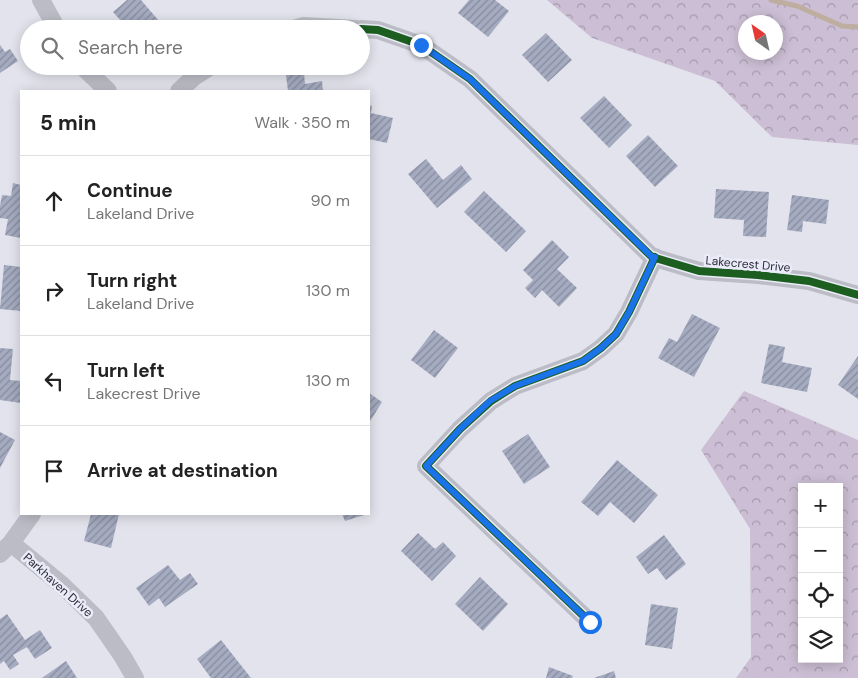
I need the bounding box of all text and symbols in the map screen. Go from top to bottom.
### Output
north arrow [738,15,783,60]
search box [20,20,370,75]
icon: search [38,34,66,62]
route end [410,34,433,57]
text: Search here [78,35,183,60]
text: 5 min [40,109,96,137]
text: Walk · 350 m [255,112,350,133]
text: Continue [87,178,173,203]
icon: ahead [40,187,68,215]
text: 90 m [310,190,350,211]
text: Lakeland Drive [87,203,194,224]
street label: Lakecrest Drive [705,252,791,276]
text: Turn right [87,268,177,293]
icon: right [40,277,68,305]
text: 130 m [306,280,350,301]
text: Lakeland Drive [87,293,194,314]
text: Turn left [87,358,165,383]
icon: left [40,367,68,395]
text: 130 m [306,370,350,391]
text: Lakecrest Drive [87,383,201,404]
icon: arrive [40,457,68,485]
text: Arrive at destination [87,458,278,483]
map controls [798,483,843,663]
button: + [798,483,843,528]
button: − [798,528,843,573]
street label: Parkhaven Drive [20,550,96,621]
button: locate [798,573,843,618]
route start [579,611,602,634]
button: layers [798,618,843,663]

